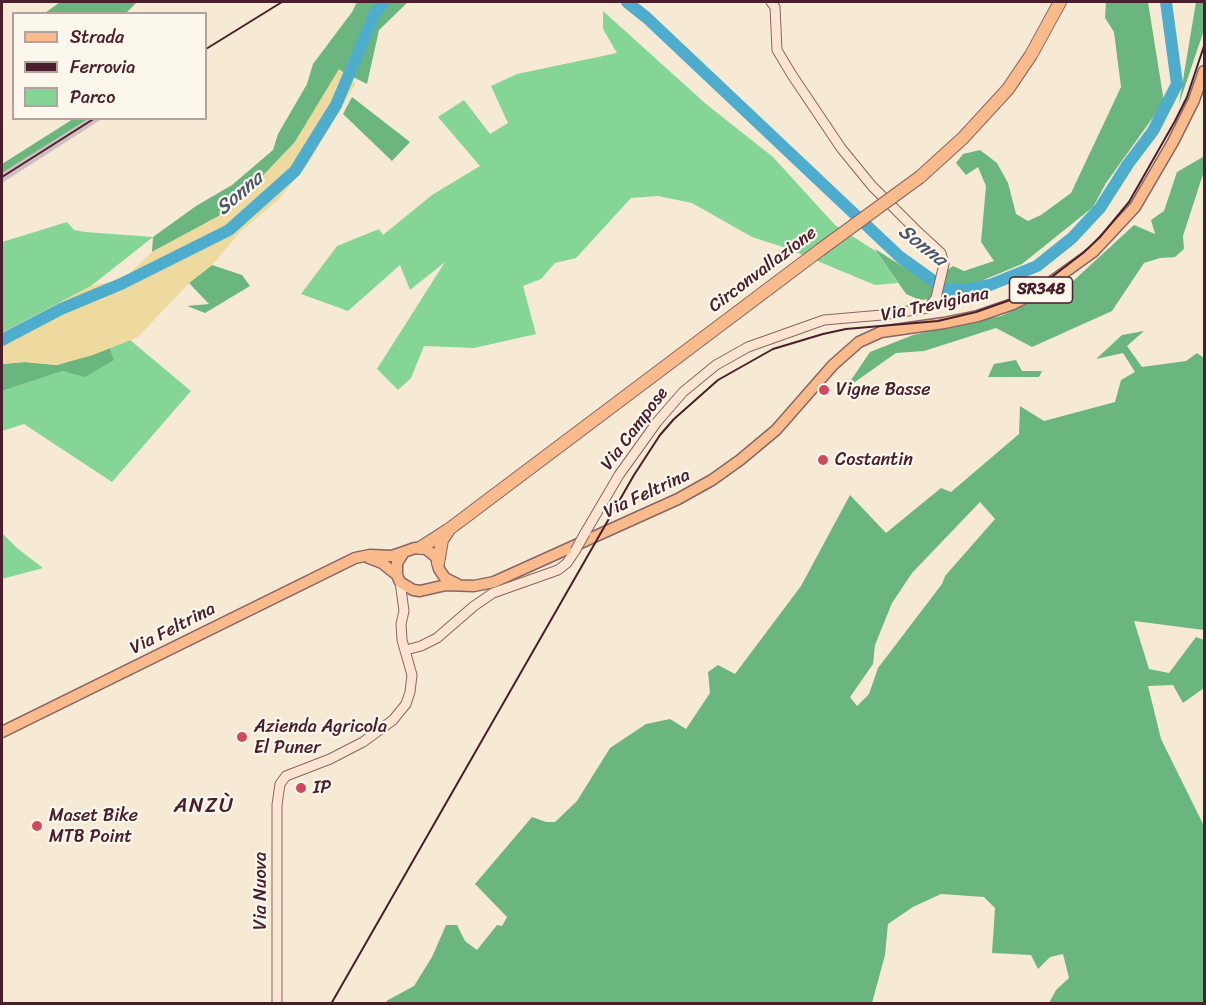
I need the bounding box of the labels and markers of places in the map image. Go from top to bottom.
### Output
place label: Vigne Basse [836,379,931,401]
marker: Vigne Basse [817,383,831,397]
place label: Costantin [835,449,913,471]
marker: Costantin [816,453,830,467]
place label: Azienda Agricola El Puner [254,716,387,758]
marker: Azienda Agricola El Puner [235,730,249,744]
place label: IP [313,777,331,799]
marker: IP [294,781,308,795]
place label: Maset Bike MTB Point [49,805,138,848]
marker: Maset Bike MTB Point [30,819,44,833]

